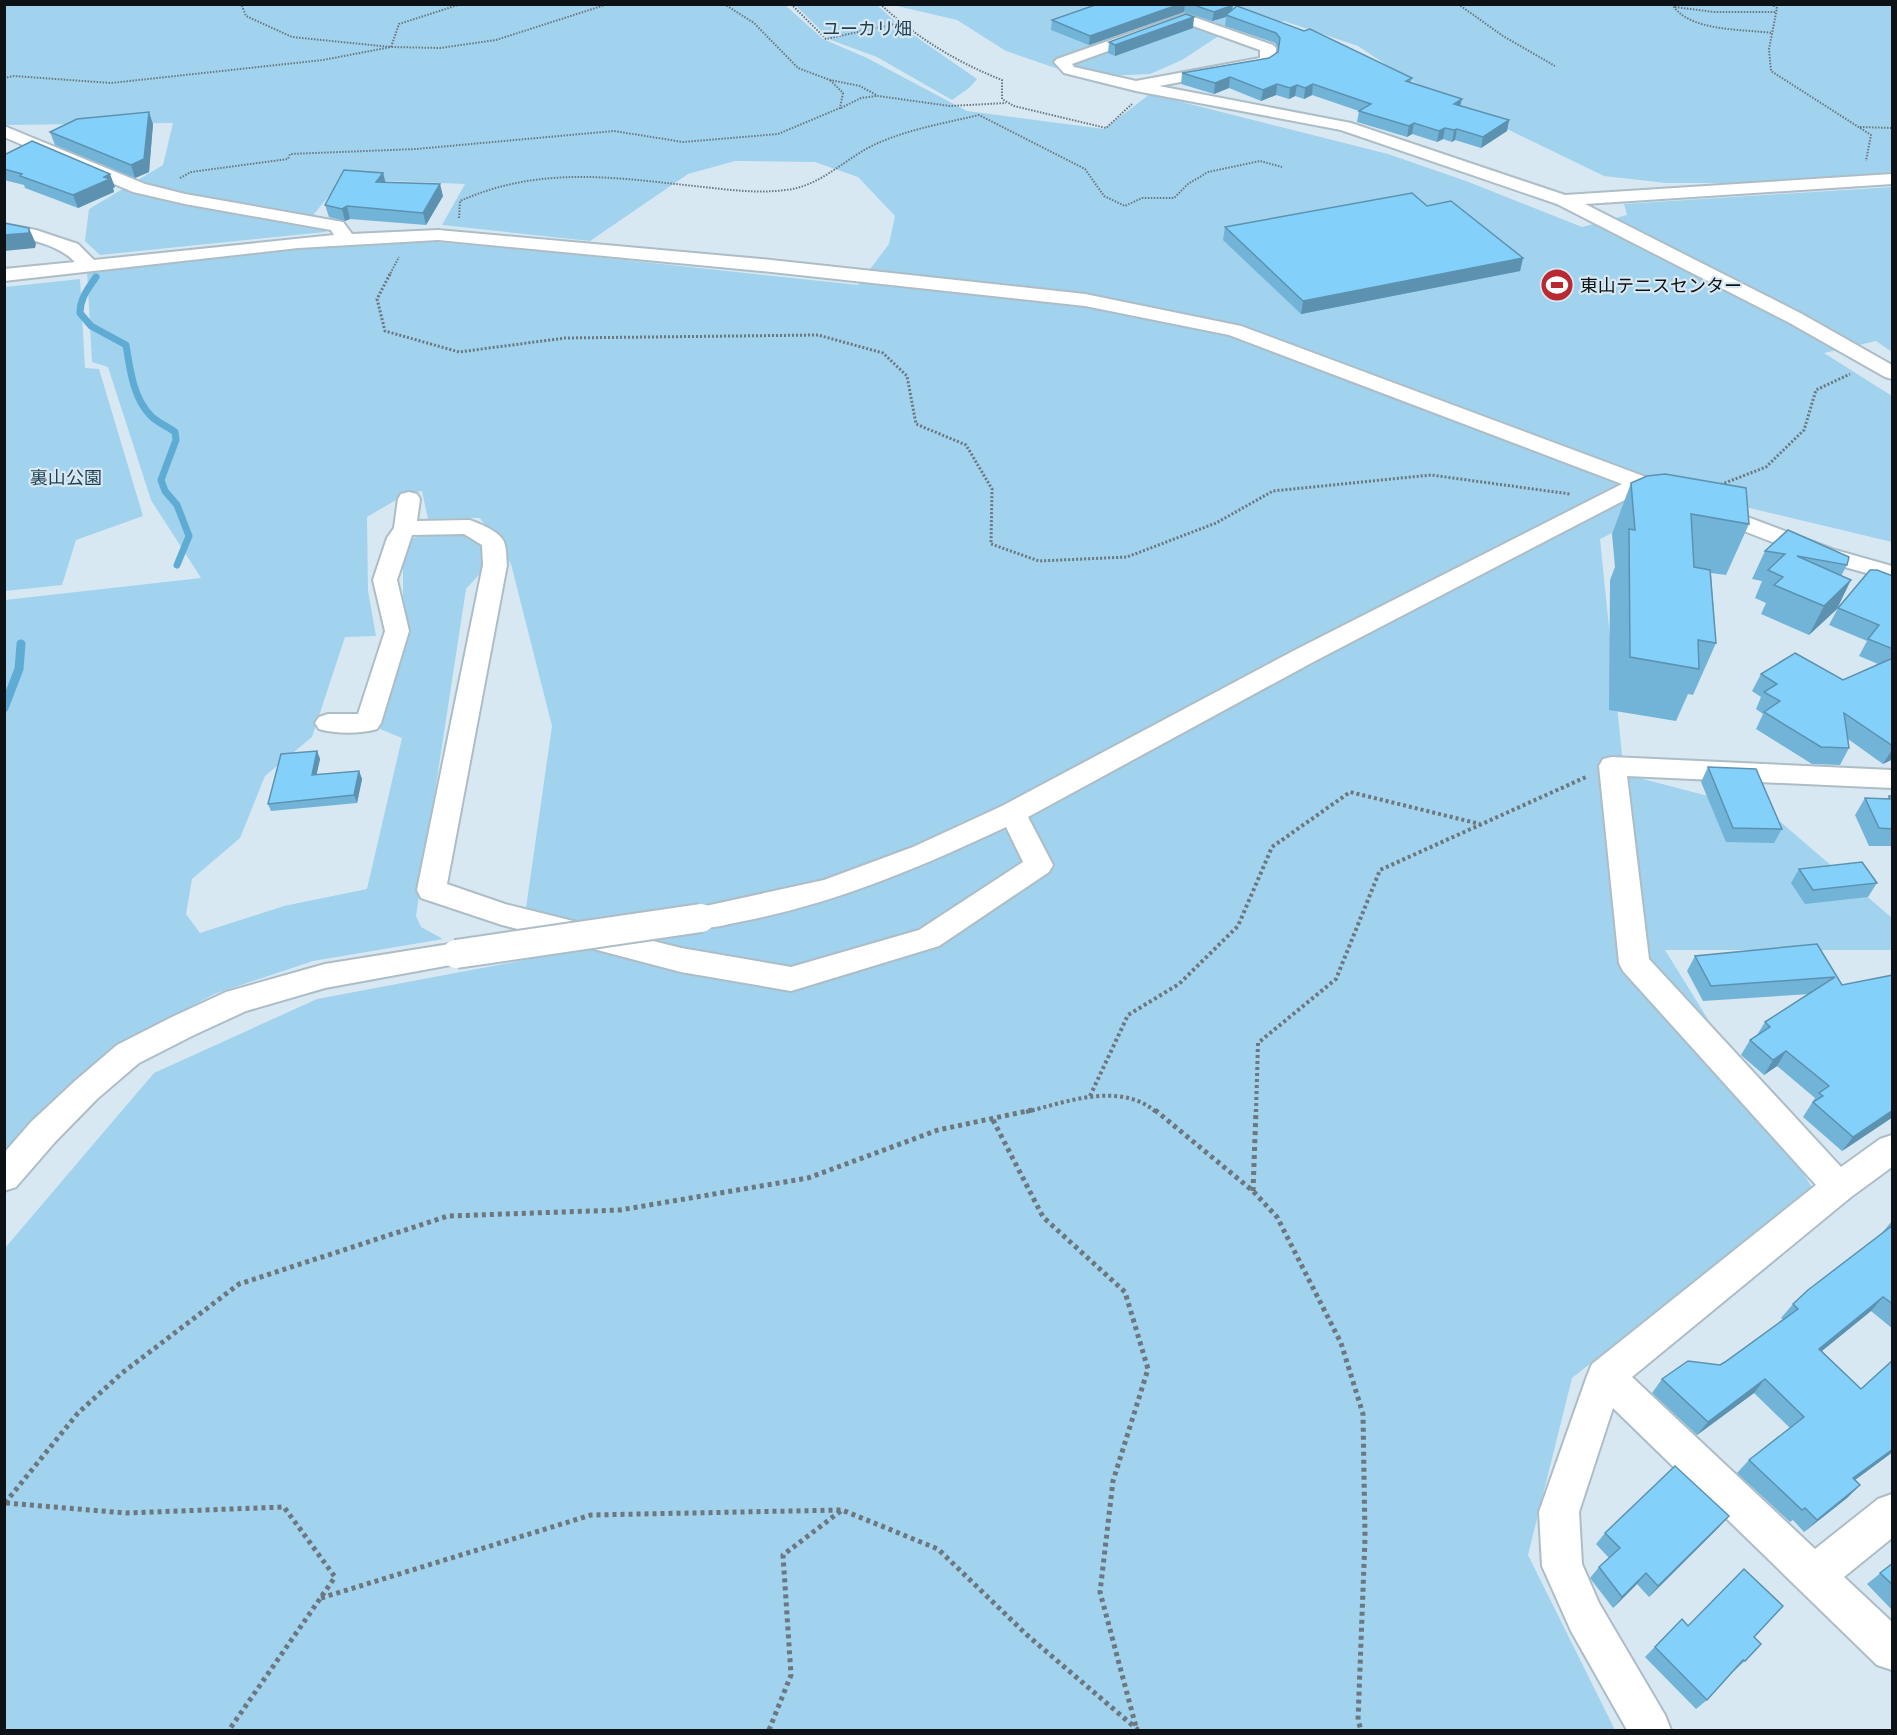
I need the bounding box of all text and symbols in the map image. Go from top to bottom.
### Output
park label: ユーカリ畑 [822,17,912,40]
sports icon: 東山テニスセンター [1539,267,1575,303]
place label: 東山テニスセンター [1580,274,1742,297]
park label: 裏山公園 [30,466,102,489]

